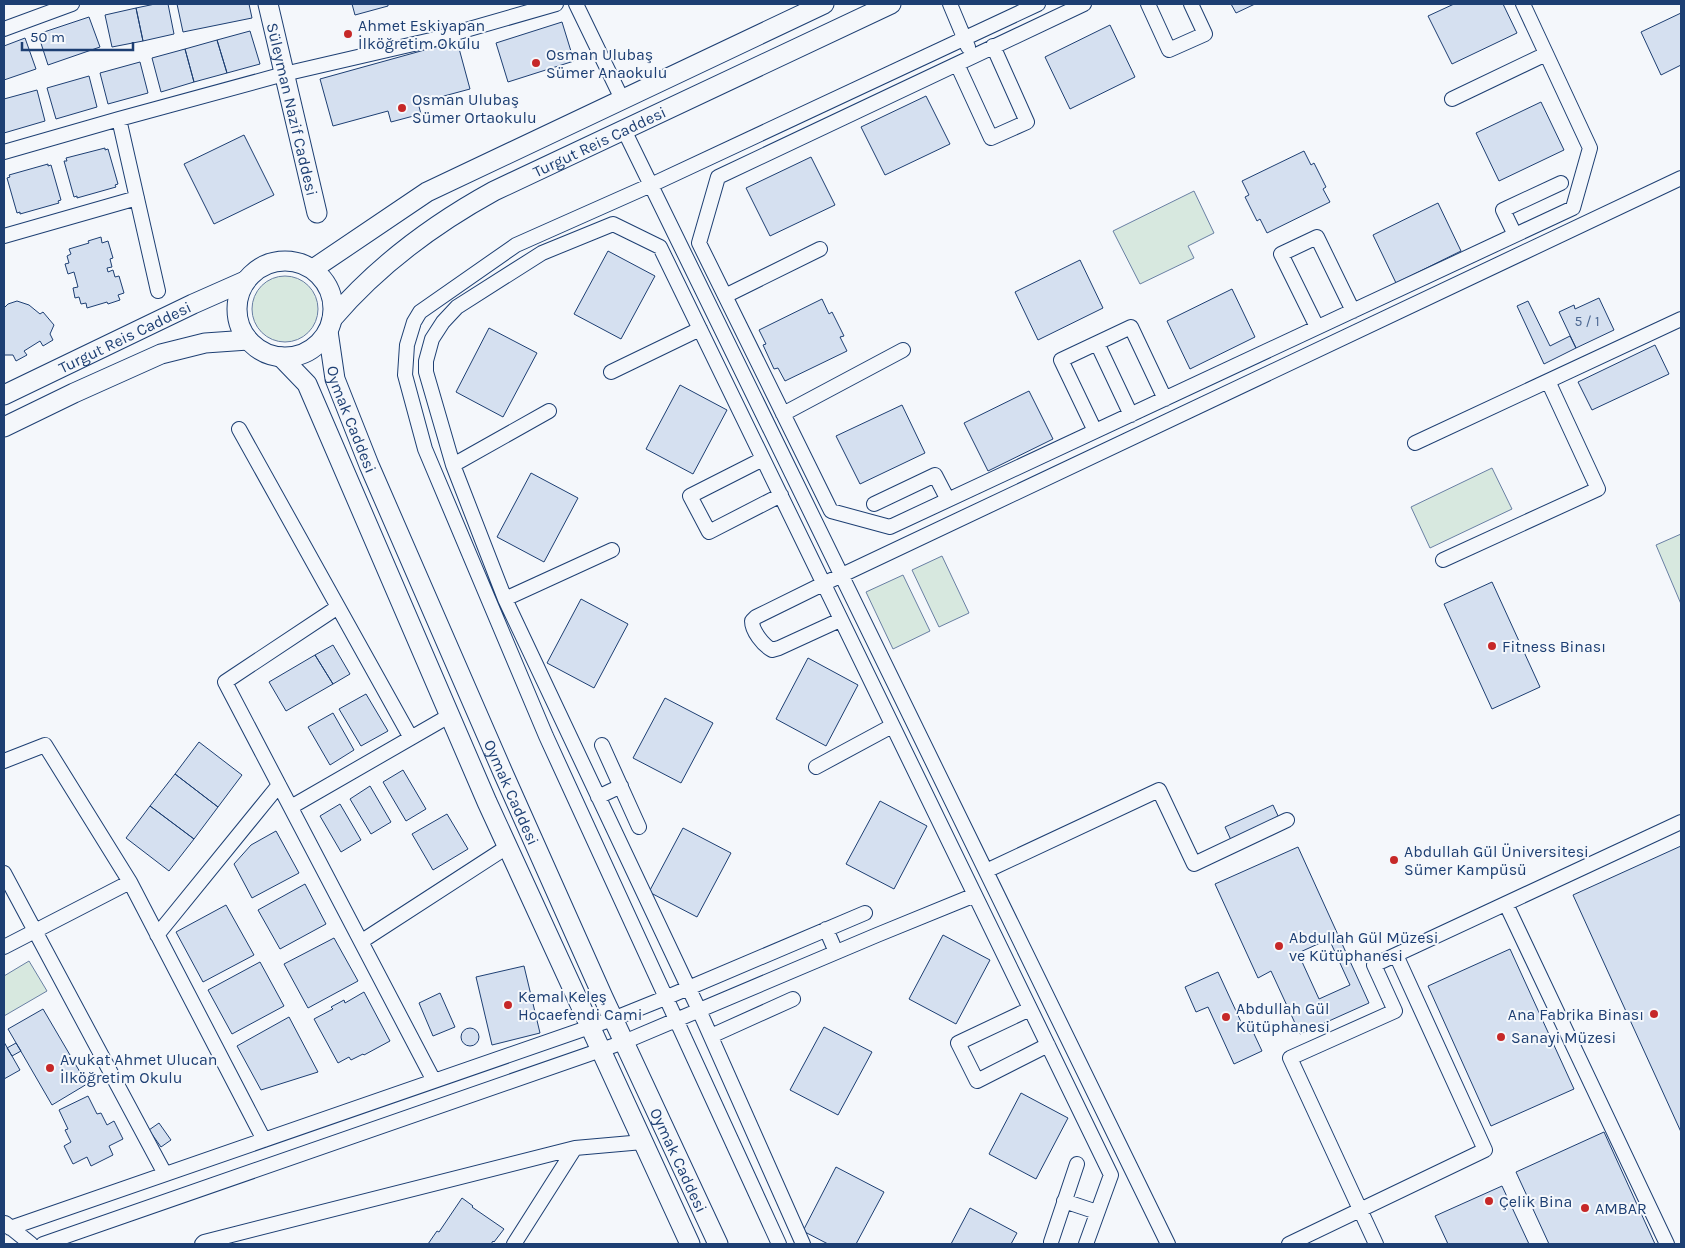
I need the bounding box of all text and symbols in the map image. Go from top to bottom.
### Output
place label: Ahmet Eskiyapan İlköğretim Okulu [358,16,485,53]
scale bar [22,20,134,52]
street label: Süleyman Nazif Caddesi [263,21,322,198]
text: 50 m [30,28,65,46]
marker: Ahmet Eskiyapan İlköğretim Okulu [342,28,354,40]
place label: Osman Ulubaş Sümer Anaokulu [546,45,667,82]
marker: Osman Ulubaş Sümer Anaokulu [530,57,542,69]
place label: Osman Ulubaş Sümer Ortaokulu [412,90,537,127]
marker: Osman Ulubaş Sümer Ortaokulu [396,102,408,114]
street label: Turgut Reis Caddesi [530,102,669,181]
street label: Turgut Reis Caddesi [56,297,194,377]
house number: 5 / 1 [1574,313,1600,330]
street label: Oymak Caddesi [323,365,380,476]
place label: Fitness Binası [1502,637,1606,656]
marker: Fitness Binası [1486,640,1498,652]
street label: Oymak Caddesi [480,737,543,848]
place label: Abdullah Gül Üniversitesi Sümer Kampüsü [1404,842,1589,879]
marker: Abdullah Gül Üniversitesi Sümer Kampüsü [1388,854,1400,866]
place label: Abdullah Gül Müzesi ve Kütüphanesi [1289,928,1439,965]
marker: Abdullah Gül Müzesi ve Kütüphanesi [1273,940,1285,952]
place label: Kemal Keleş Hocaefendi Cami [518,987,642,1024]
marker: Kemal Keleş Hocaefendi Cami [502,999,514,1011]
place label: Abdullah Gül Kütüphanesi [1236,999,1330,1036]
place label: Ana Fabrika Binası [1508,1005,1644,1024]
marker: Ana Fabrika Binası [1648,1008,1660,1020]
marker: Abdullah Gül Kütüphanesi [1220,1011,1232,1023]
place label: Sanayi Müzesi [1511,1028,1616,1047]
marker: Sanayi Müzesi [1495,1031,1507,1043]
place label: Avukat Ahmet Ulucan İlköğretim Okulu [60,1050,217,1087]
marker: Avukat Ahmet Ulucan İlköğretim Okulu [44,1062,56,1074]
street label: Oymak Caddesi [646,1105,711,1216]
place label: Çelik Bina [1499,1192,1572,1211]
marker: Çelik Bina [1483,1195,1495,1207]
place label: AMBAR [1595,1199,1647,1218]
marker: AMBAR [1579,1202,1591,1214]

